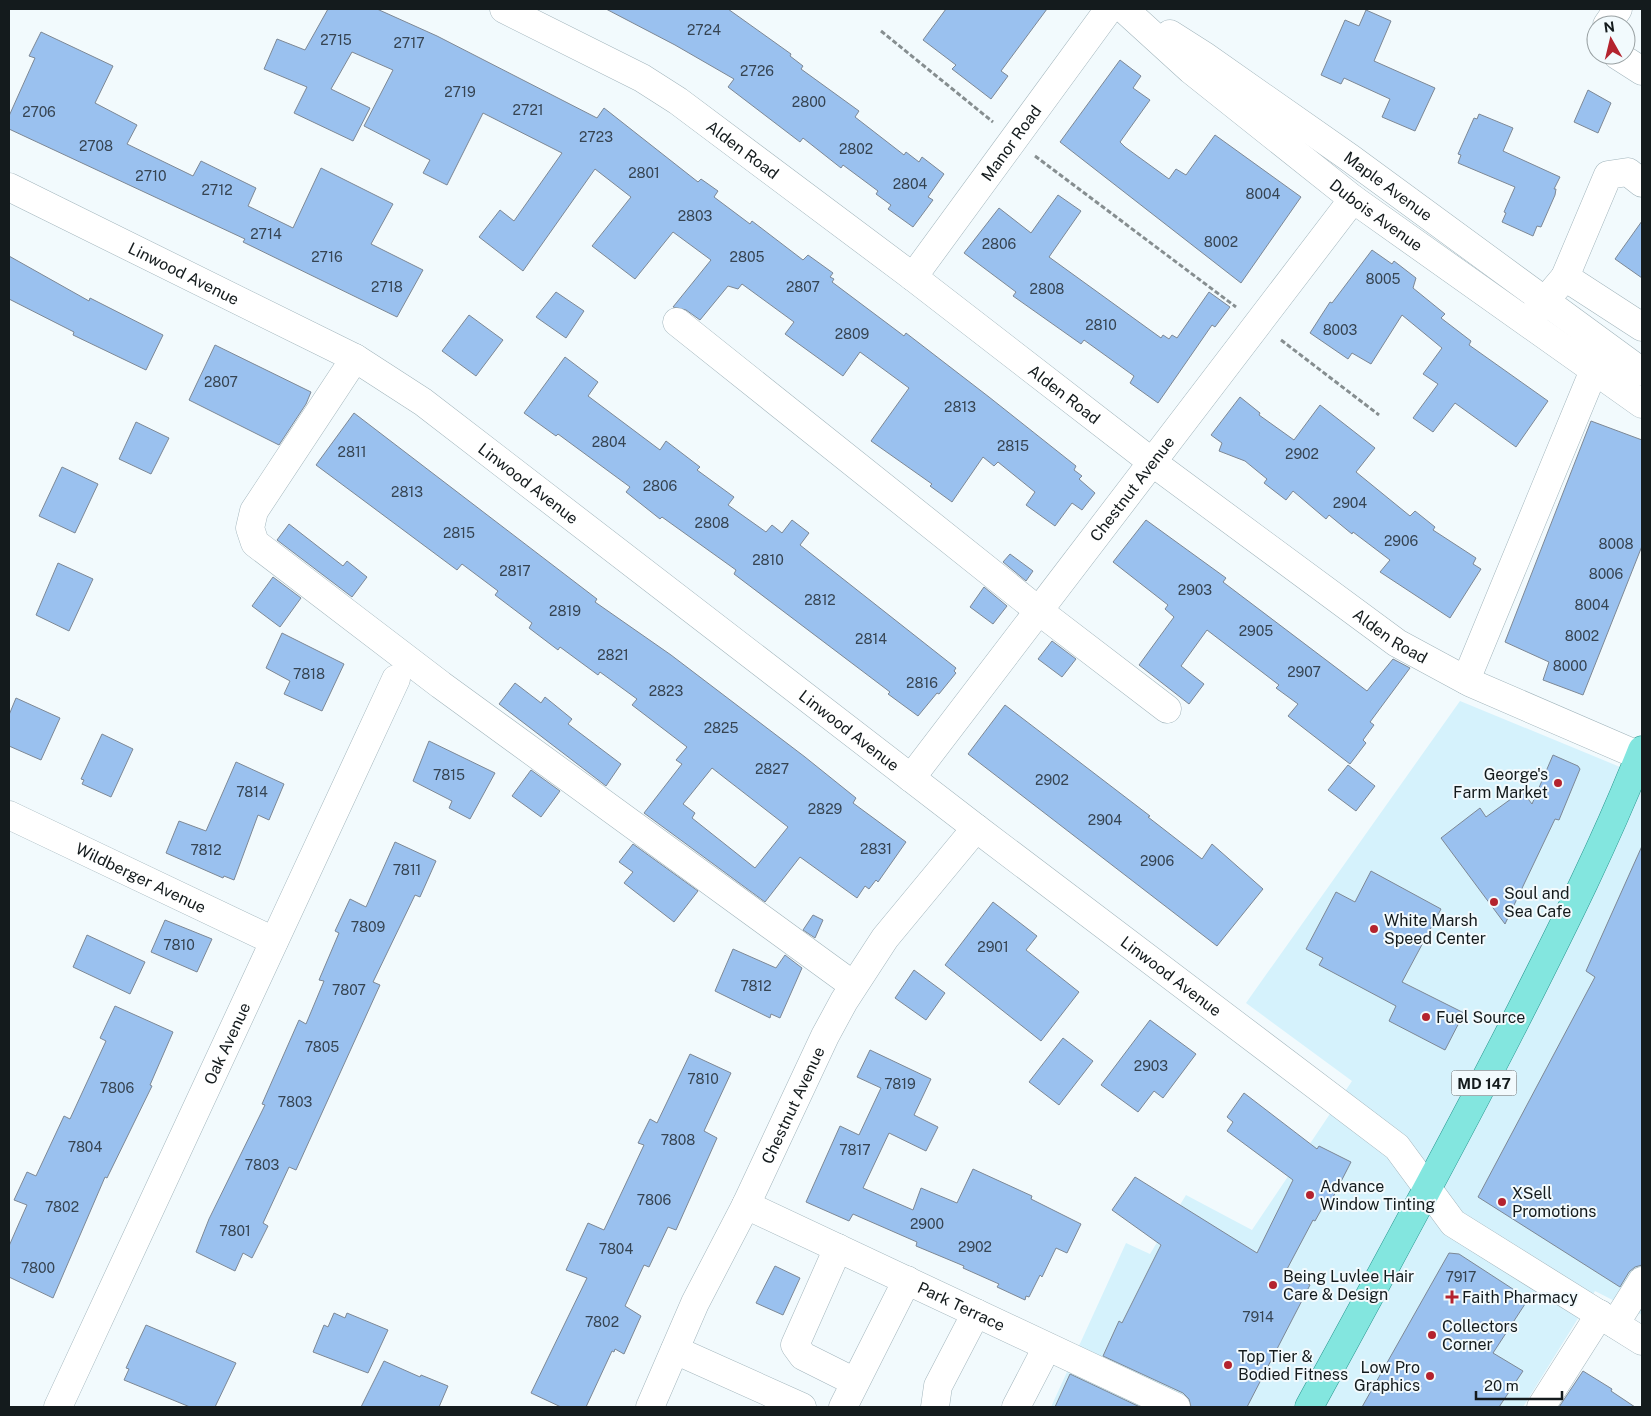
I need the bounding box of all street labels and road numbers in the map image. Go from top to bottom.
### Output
street label: Manor Road [977,101,1045,185]
street label: Alden Road [703,116,783,183]
street label: Maple Avenue [1340,147,1436,225]
street label: Dubois Avenue [1326,175,1426,255]
street label: Linwood Avenue [125,238,242,309]
street label: Alden Road [1025,360,1104,428]
street label: Chestnut Avenue [1086,432,1178,545]
street label: Linwood Avenue [475,439,582,528]
street label: Alden Road [1349,604,1431,667]
street label: Linwood Avenue [795,686,903,775]
street label: Wildberger Avenue [73,839,209,917]
street label: Linwood Avenue [1117,932,1225,1020]
street label: Oak Avenue [200,999,254,1087]
street label: Chestnut Avenue [757,1044,828,1167]
road number: MD 147 [1452,1070,1516,1096]
street label: Park Terrace [915,1278,1008,1335]

